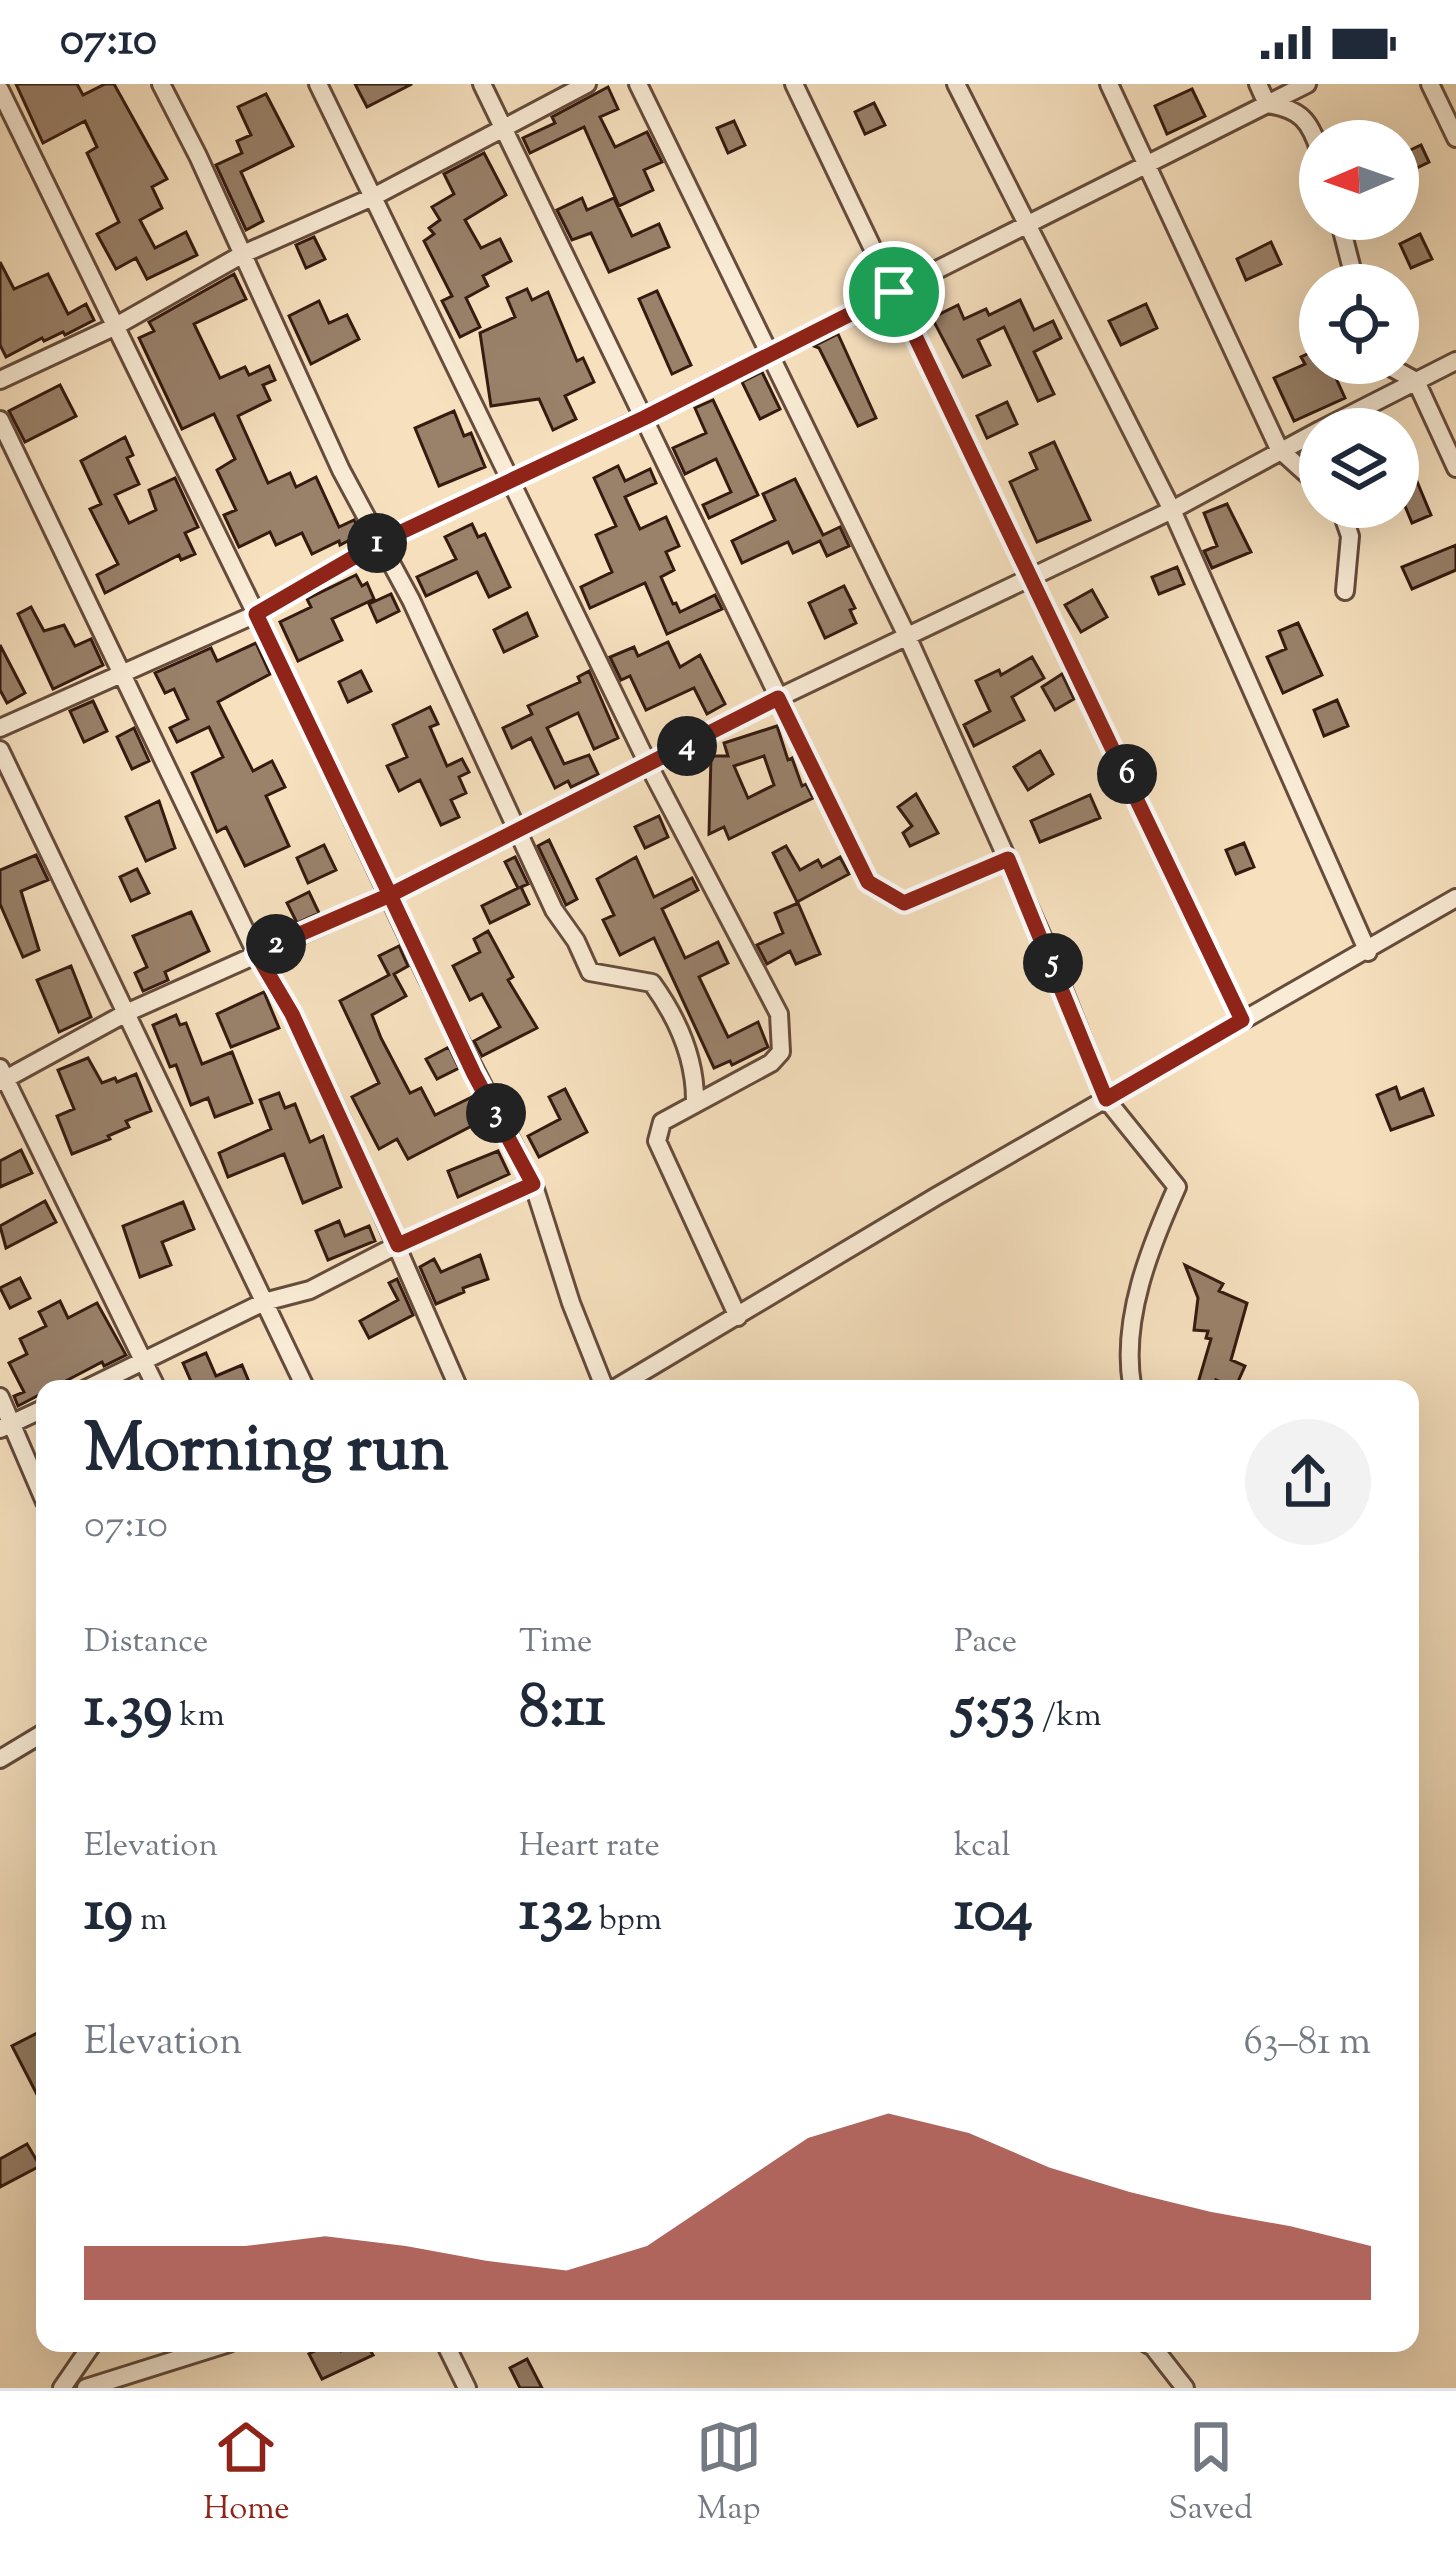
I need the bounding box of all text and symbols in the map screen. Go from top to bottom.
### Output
text: 07:10 [60,10,157,75]
north arrow [1299,120,1419,240]
map controls [1299,120,1419,528]
pin [843,241,945,343]
icon: arrive [861,259,927,325]
button: locate [1299,264,1419,384]
button: layers [1299,408,1419,528]
pin: 1 [347,513,407,573]
text: 1 [371,519,383,567]
pin: 4 [657,716,717,776]
text: 4 [679,722,695,770]
pin: 6 [1097,744,1157,804]
text: 6 [1119,750,1135,798]
pin: 2 [246,914,306,974]
text: 2 [268,920,284,968]
pin: 5 [1023,933,1083,993]
text: 5 [1047,939,1059,987]
pin: 3 [466,1083,526,1143]
text: 3 [489,1089,503,1137]
text: Morning run [84,1406,449,1501]
button: share [1245,1419,1371,1545]
text: 07:10 [84,1499,168,1555]
text: Distance [84,1619,208,1667]
text: Time [519,1619,592,1667]
text: Pace [954,1619,1017,1667]
text: 1.39 [84,1667,172,1754]
text: 8:11 [519,1667,605,1754]
text: 5:53 [954,1667,1035,1754]
text: km [172,1693,225,1741]
text: /km [1035,1693,1102,1741]
text: Elevation [84,1823,218,1871]
text: Heart rate [519,1823,660,1871]
text: kcal [954,1823,1011,1871]
text: 19 [84,1871,133,1958]
text: 132 [519,1871,592,1958]
text: 104 [954,1871,1033,1958]
text: m [133,1897,167,1945]
text: bpm [592,1897,662,1945]
text: Elevation [84,2016,242,2072]
text: 63–81 m [1243,2016,1371,2072]
tab: Home [203,2414,290,2534]
tab: Map [696,2414,762,2534]
tab: Saved [1168,2414,1253,2534]

